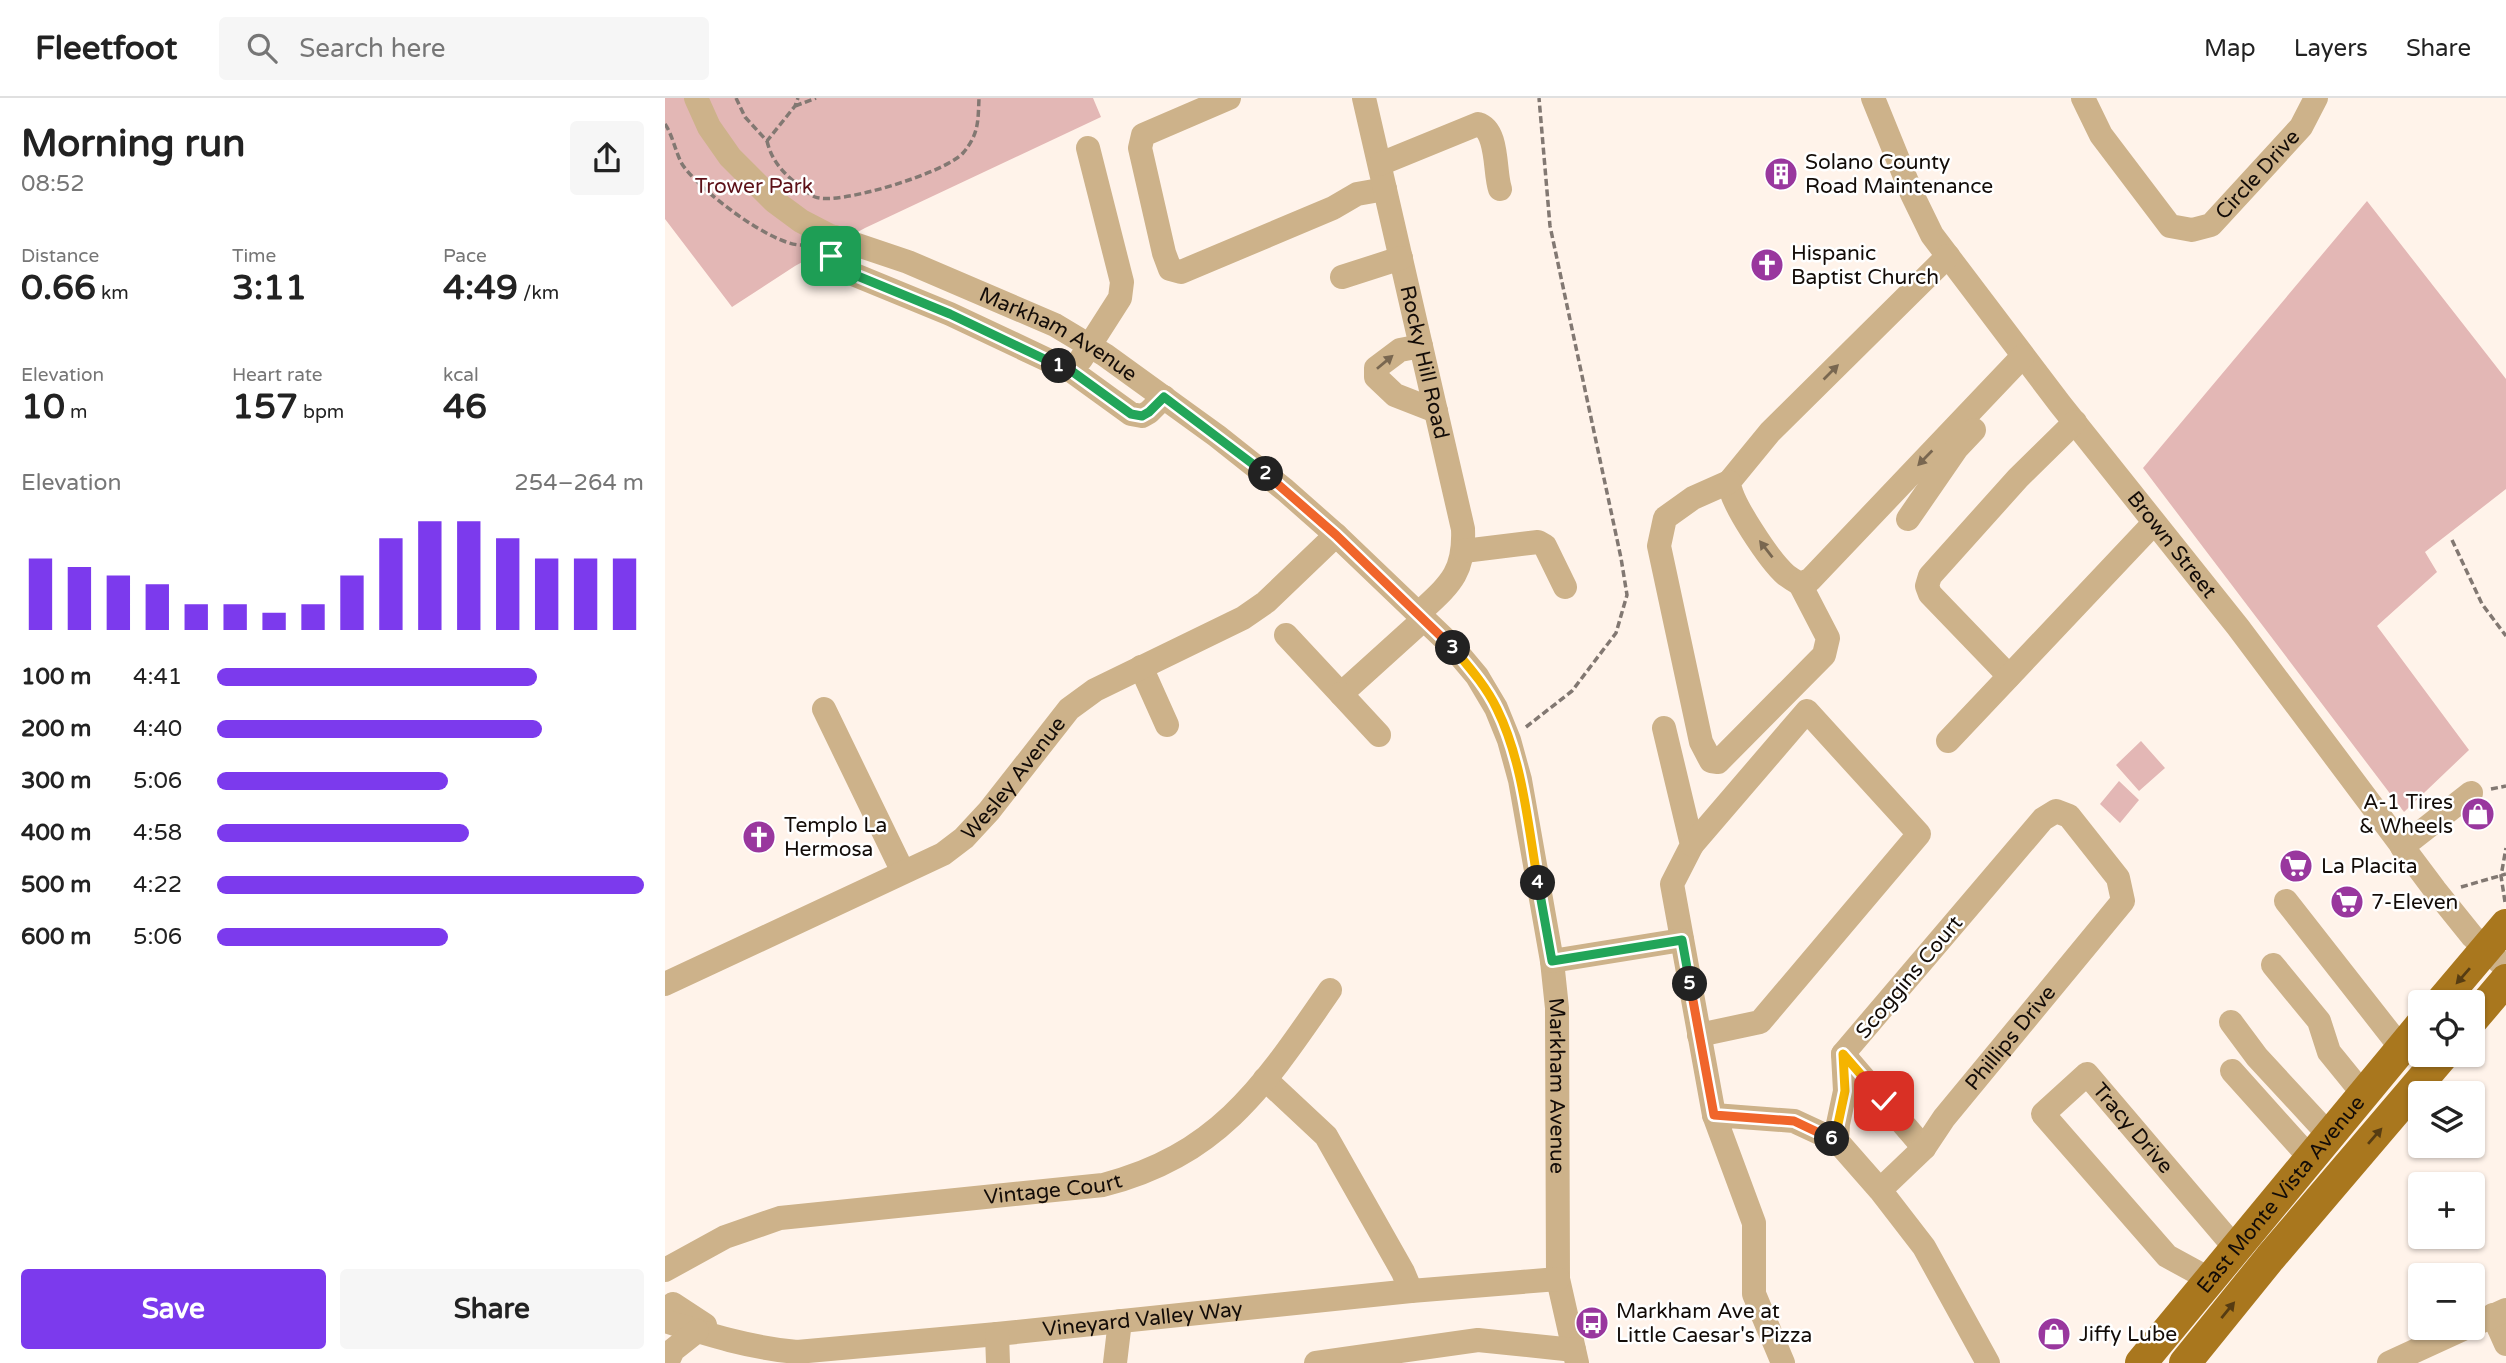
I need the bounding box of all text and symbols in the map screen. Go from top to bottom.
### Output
search box [219,17,709,80]
text: Fleetfoot [35,29,177,68]
icon: search [243,29,281,67]
text: Search here [299,33,445,64]
text: Map [2204,34,2256,63]
text: Layers [2294,34,2368,63]
text: Share [2406,34,2471,63]
text: Morning run [21,121,245,167]
button: share [570,121,644,195]
street label: Circle Drive [2210,125,2305,225]
place label: Solano County Road Maintenance [1805,150,1993,199]
building icon: Solano County Road Maintenance [1762,155,1800,193]
text: 08:52 [21,170,85,198]
park label: Trower Park [695,174,813,199]
pin [801,226,861,286]
icon: arrive [812,237,850,275]
place label: Hispanic Baptist Church [1791,241,1939,290]
text: Distance [21,245,99,267]
text: Time [232,245,276,267]
text: Pace [443,245,487,267]
church icon: Hispanic Baptist Church [1748,246,1786,284]
text: 0.66 [21,267,96,309]
text: 3:11 [232,267,307,309]
text: 4:49 [443,267,518,309]
text: km [96,282,129,304]
text: /km [518,282,559,304]
street label: Markham Avenue [975,282,1142,387]
street label: Rocky Hill Road [1394,283,1454,441]
pin: 1 [1041,348,1077,384]
text: 1 [1053,354,1064,376]
one-way arrow [1376,354,1394,370]
text: Elevation [21,364,104,386]
text: Heart rate [232,364,323,386]
text: kcal [443,364,479,386]
one-way arrow [1822,364,1839,381]
text: 10 [21,386,65,428]
text: 157 [232,386,298,428]
text: 46 [443,386,487,428]
text: m [65,401,87,423]
text: bpm [298,401,344,423]
one-way arrow [1917,450,1934,467]
pin: 2 [1249,456,1283,492]
text: 2 [1260,462,1271,484]
text: Elevation [21,469,122,497]
text: 254–264 m [514,469,644,497]
street label: Brown Street [2122,486,2222,603]
one-way arrow [1759,540,1773,558]
pin: 3 [1435,630,1471,666]
text: 3 [1447,636,1458,658]
text: 100 m [21,663,91,691]
text: 4:41 [133,663,182,691]
street label: Wesley Avenue [957,712,1071,845]
text: 200 m [21,715,91,743]
text: 4:40 [133,715,182,743]
text: 300 m [21,767,91,795]
text: 5:06 [133,767,182,795]
place label: A-1 Tires & Wheels [2359,790,2453,839]
shop icon: A-1 Tires & Wheels [2459,795,2497,833]
place label: Templo La Hermosa [784,813,887,862]
church icon: Templo La Hermosa [740,818,778,856]
text: 400 m [21,819,91,847]
text: 4:58 [133,819,182,847]
supermarket icon: La Placita [2277,847,2315,885]
place label: La Placita [2321,854,2418,879]
pin: 4 [1521,866,1555,900]
text: 500 m [21,871,91,899]
text: 4:22 [133,871,182,899]
text: 4 [1532,871,1543,893]
supermarket icon: 7-Eleven [2328,883,2366,921]
place label: 7-Eleven [2371,890,2458,915]
street label: Scoggins Court [1851,911,1968,1044]
text: 600 m [21,923,91,951]
text: 5:06 [133,923,182,951]
pin: 5 [1672,966,1707,1001]
one-way arrow [2456,967,2471,984]
text: 5 [1684,972,1695,994]
street label: Phillips Drive [1960,980,2061,1095]
map controls [2408,990,2485,1340]
button: locate [2408,990,2485,1067]
street label: Markham Avenue [1543,996,1570,1174]
pin [1854,1071,1914,1131]
street label: Tracy Drive [2087,1078,2178,1179]
button: layers [2408,1081,2485,1158]
icon: check [1865,1082,1903,1120]
street label: East Monte Vista Avenue [2192,1091,2370,1299]
pin: 6 [1815,1122,1849,1156]
text: 6 [1826,1127,1837,1149]
one-way arrow [2367,1127,2382,1144]
street label: Vintage Court [983,1168,1125,1210]
button: + [2408,1172,2485,1249]
button: − [2408,1263,2485,1340]
button: Save [21,1269,326,1349]
button: Share [340,1269,644,1349]
street label: Vineyard Valley Way [1041,1297,1244,1342]
place label: Markham Ave at Little Caesar's Pizza [1616,1299,1812,1348]
one-way arrow [2220,1301,2235,1318]
bus stop icon: Markham Ave at Little Caesar's Pizza [1573,1304,1611,1342]
shop icon: Jiffy Lube [2035,1315,2073,1353]
place label: Jiffy Lube [2079,1322,2177,1347]

